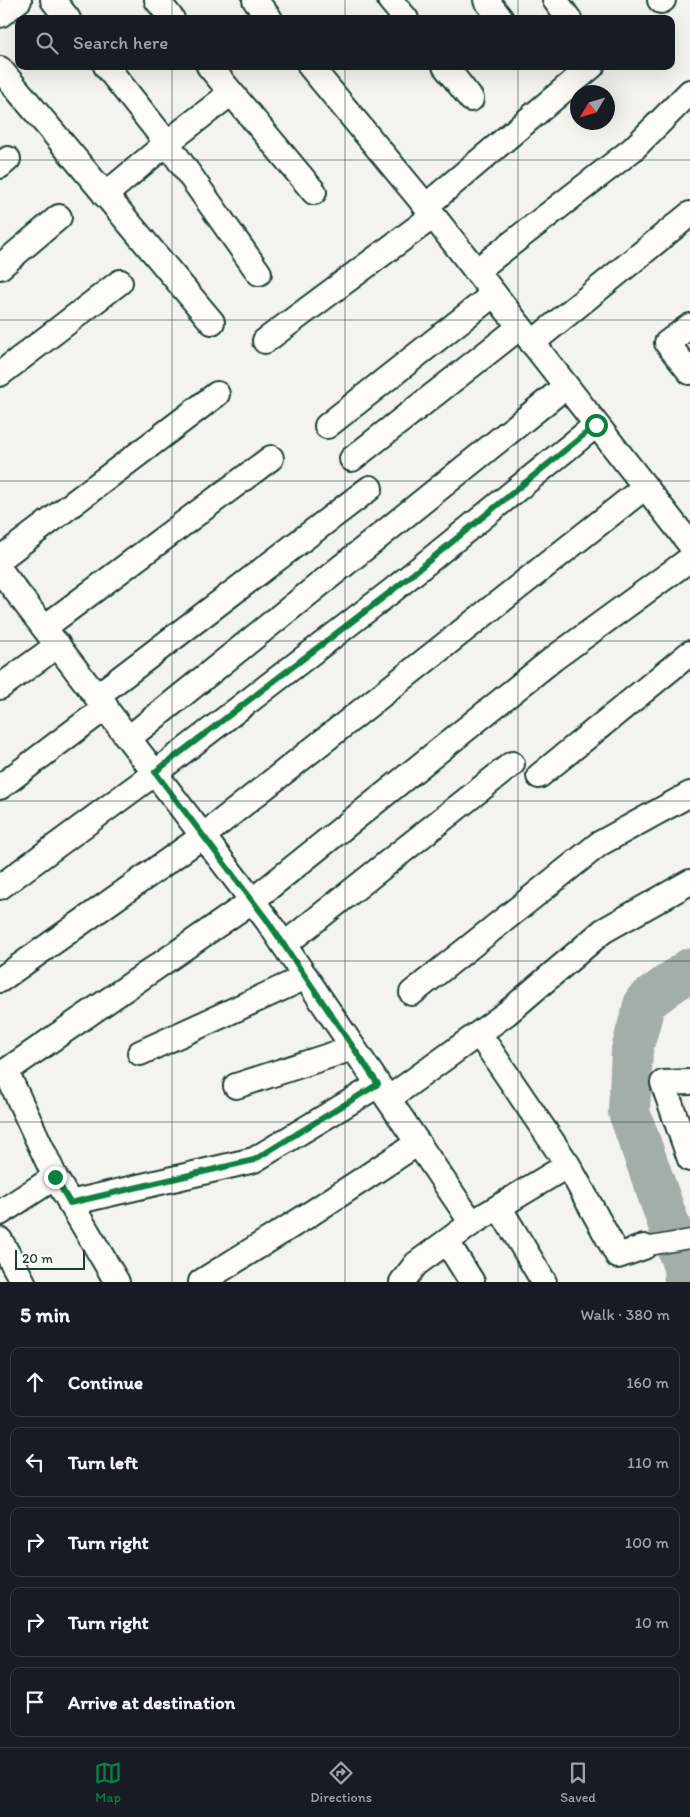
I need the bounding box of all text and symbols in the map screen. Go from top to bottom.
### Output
search box [15,15,675,70]
icon: search [33,29,61,57]
text: Search here [73,31,168,54]
north arrow [570,85,615,130]
route start [585,414,608,437]
route end [44,1166,67,1189]
scale bar [15,1247,85,1270]
text: 20 m [22,1250,53,1267]
text: 5 min [20,1302,70,1327]
text: Walk · 380 m [580,1305,670,1324]
icon: ahead [21,1368,49,1396]
text: Continue [68,1371,143,1394]
text: 160 m [626,1373,669,1392]
icon: left [21,1448,49,1476]
text: Turn left [68,1451,138,1474]
text: 110 m [627,1453,669,1472]
icon: right [21,1528,49,1556]
text: Turn right [68,1531,149,1554]
text: 100 m [625,1533,669,1552]
icon: right [21,1608,49,1636]
text: Turn right [68,1611,149,1634]
text: 10 m [635,1613,669,1632]
icon: arrive [21,1688,49,1716]
text: Arrive at destination [68,1691,235,1714]
tab: Map [94,1759,122,1806]
tab: Directions [310,1759,372,1806]
tab: Saved [560,1759,596,1806]

